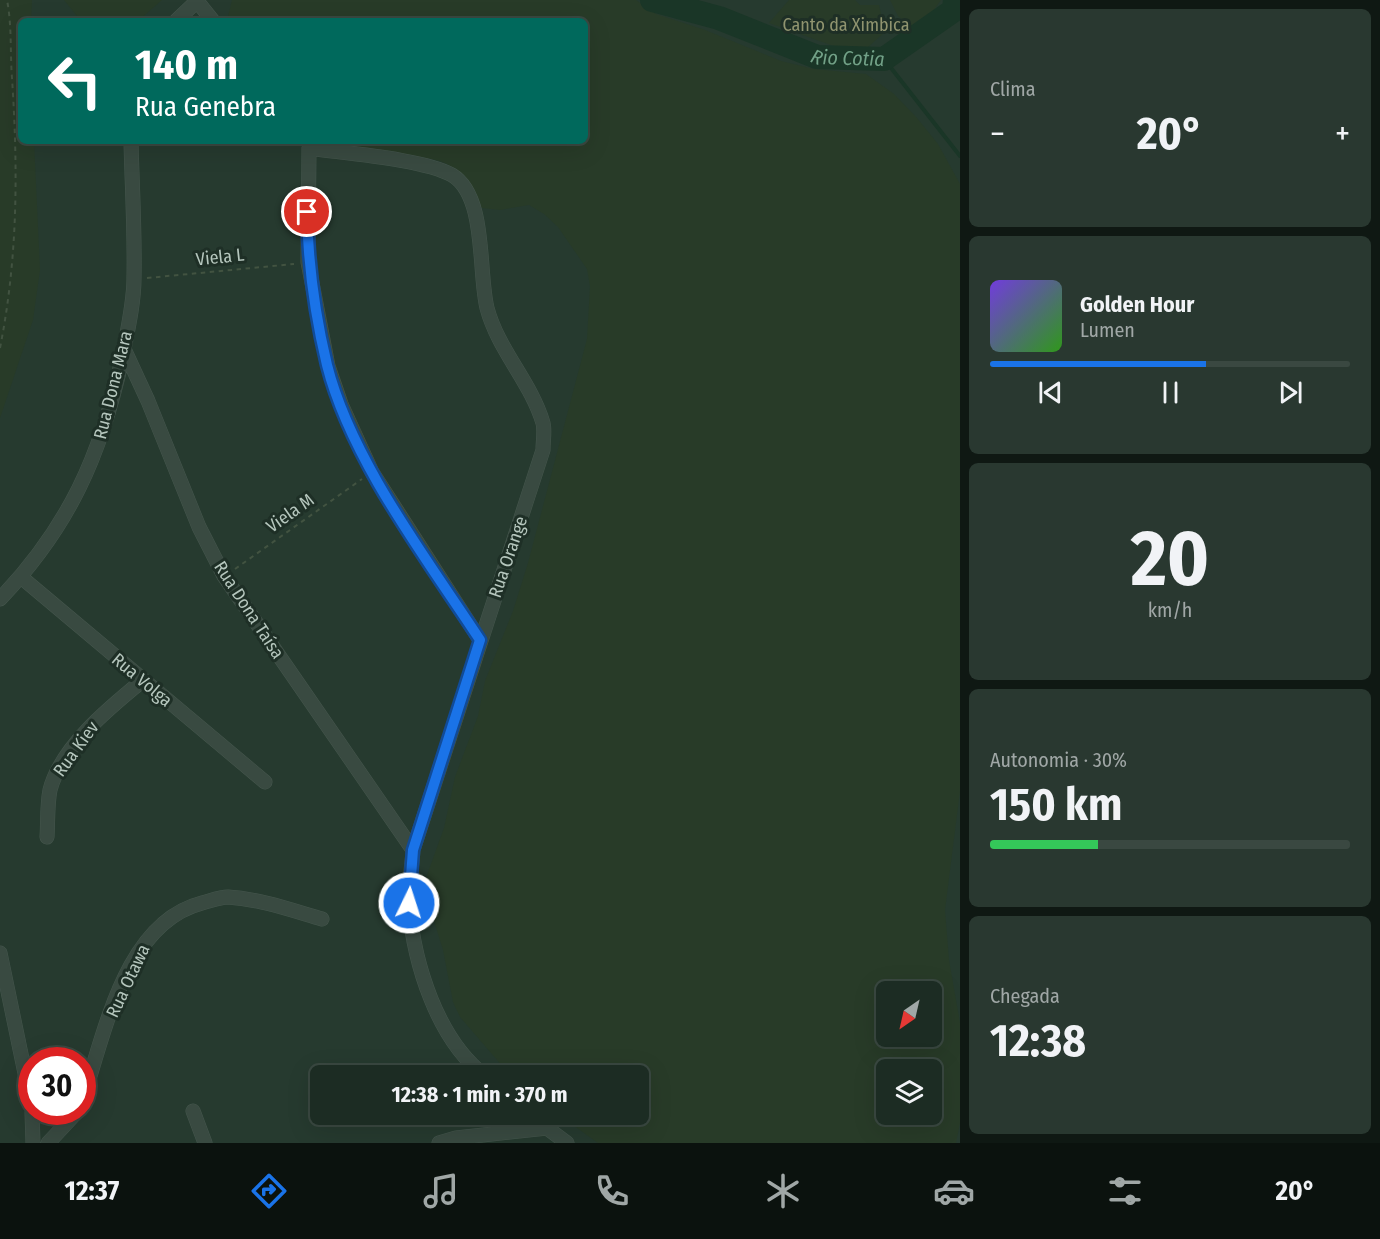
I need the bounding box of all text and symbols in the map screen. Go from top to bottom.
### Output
park label: Canto da Ximbica [783,14,910,36]
text: 140 m [135,40,238,90]
icon: left [36,42,114,120]
water label: Rio Cotia [808,44,885,71]
text: Clima [990,77,1035,101]
text: Rua Genebra [135,91,276,123]
text: 20° [1137,107,1203,161]
text: − [990,114,1005,154]
text: + [1335,114,1350,154]
pin [281,186,332,237]
icon: arrive [290,195,323,228]
street label: Viela L [195,244,245,270]
text: Golden Hour [1080,291,1194,318]
text: Lumen [1080,318,1135,342]
street label: Rua Dona Mara [89,328,137,441]
icon: previous [1034,376,1067,409]
icon: pause [1154,376,1187,409]
icon: next [1274,376,1307,409]
street label: Viela M [262,489,318,537]
text: 20 [1131,512,1209,606]
street label: Rua Orange [484,513,532,601]
street label: Rua Dona Taísa [209,557,289,663]
text: km/h [1148,598,1192,622]
street label: Rua Volga [107,648,177,712]
street label: Rua Kiev [49,717,103,781]
text: Autonomia · 30% [990,748,1127,772]
text: 150 km [990,778,1122,832]
position arrow [377,871,441,935]
street label: Rua Otawa [101,941,155,1021]
north arrow [876,981,942,1047]
map controls [876,981,942,1125]
text: Chegada [990,984,1060,1008]
text: 12:38 [990,1014,1086,1068]
speed limit sign: 30 [18,1047,96,1125]
button: layers [876,1059,942,1125]
text: 12:38 · 1 min · 370 m [391,1081,568,1108]
icon: directions [248,1170,290,1212]
icon: music [420,1170,462,1212]
icon: phone [591,1170,633,1212]
icon: climate [762,1170,804,1212]
icon: car [933,1170,975,1212]
icon: filters [1104,1170,1146,1212]
text: 12:37 [65,1175,119,1207]
text: 20° [1275,1175,1315,1207]

